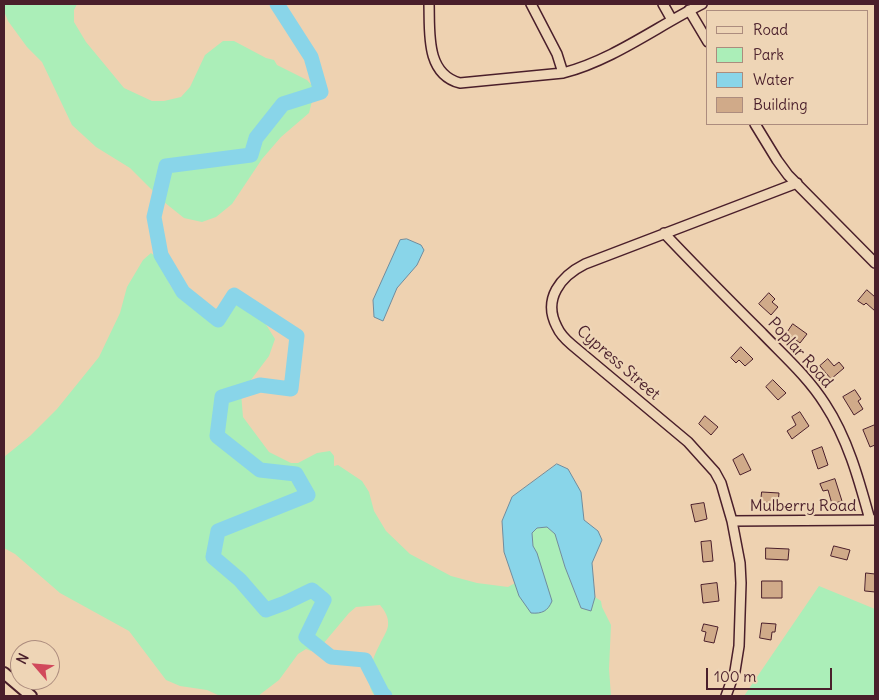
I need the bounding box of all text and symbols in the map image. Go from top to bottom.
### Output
legend [706,10,869,125]
text: Road [753,20,788,39]
text: Park [753,45,784,64]
text: Water [753,70,794,89]
text: Building [753,95,808,114]
street label: Poplar Road [763,314,837,392]
street label: Cypress Street [572,322,664,404]
street label: Mulberry Road [750,496,856,516]
north arrow [10,640,60,690]
text: N [12,650,33,667]
scale bar [709,658,835,690]
text: 100 m [714,667,756,686]

